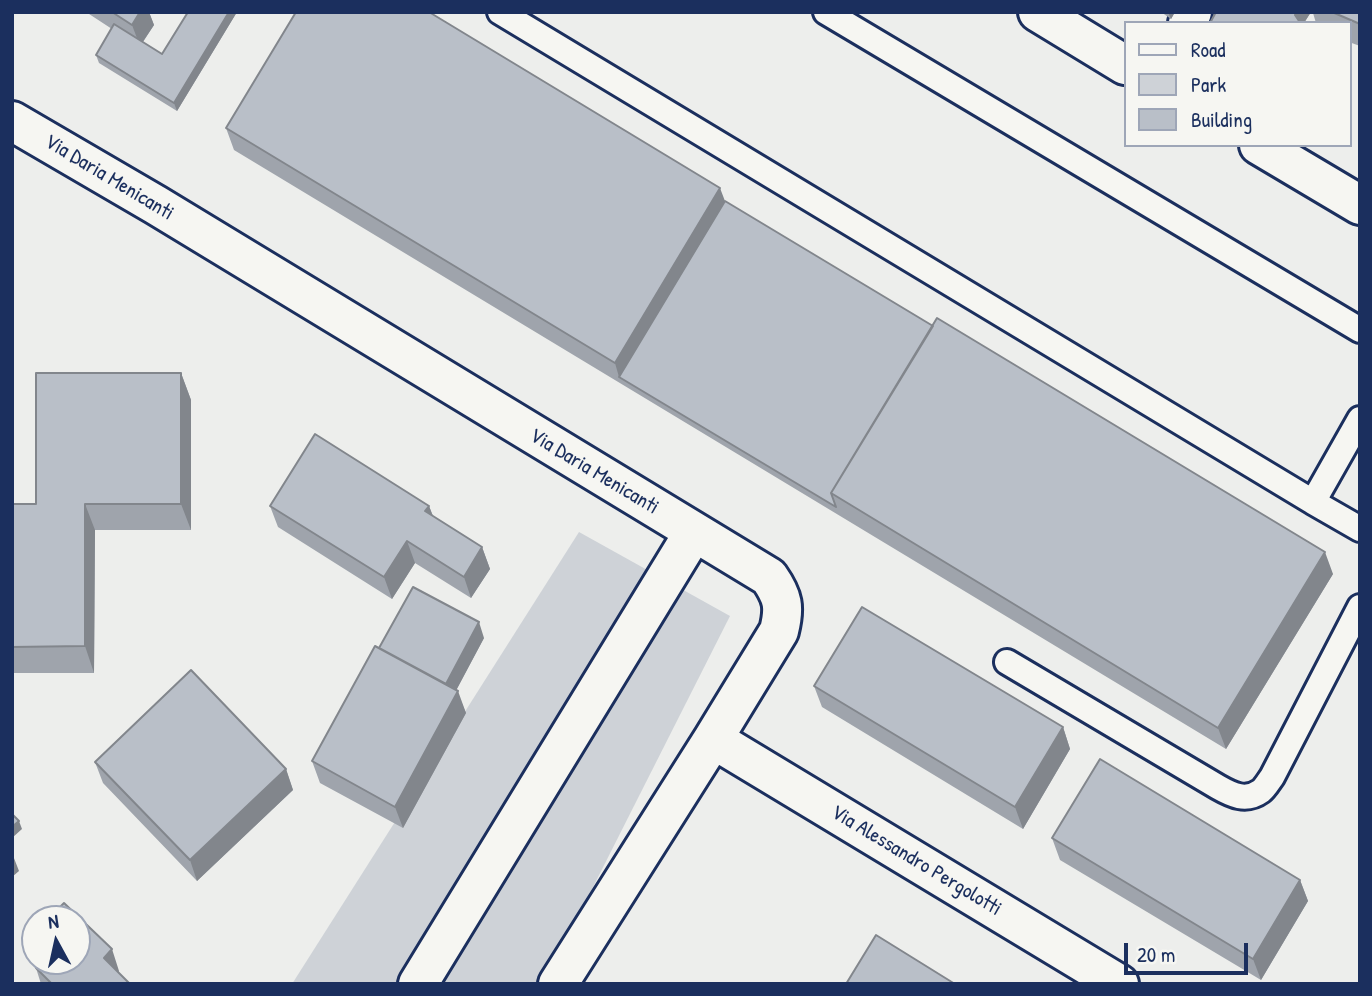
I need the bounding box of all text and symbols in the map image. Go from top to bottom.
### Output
legend [1124,21,1351,147]
text: Road [1191,35,1225,64]
text: Park [1191,70,1226,99]
text: Building [1191,105,1252,134]
street label: Via Daria Menicanti [40,129,178,227]
street label: Via Daria Menicanti [525,423,663,521]
street label: Via Alessandro Pergolotti [826,800,1006,922]
north arrow [21,905,91,975]
text: N [47,908,60,935]
scale bar [1127,930,1251,974]
text: 20 m [1137,940,1175,969]

